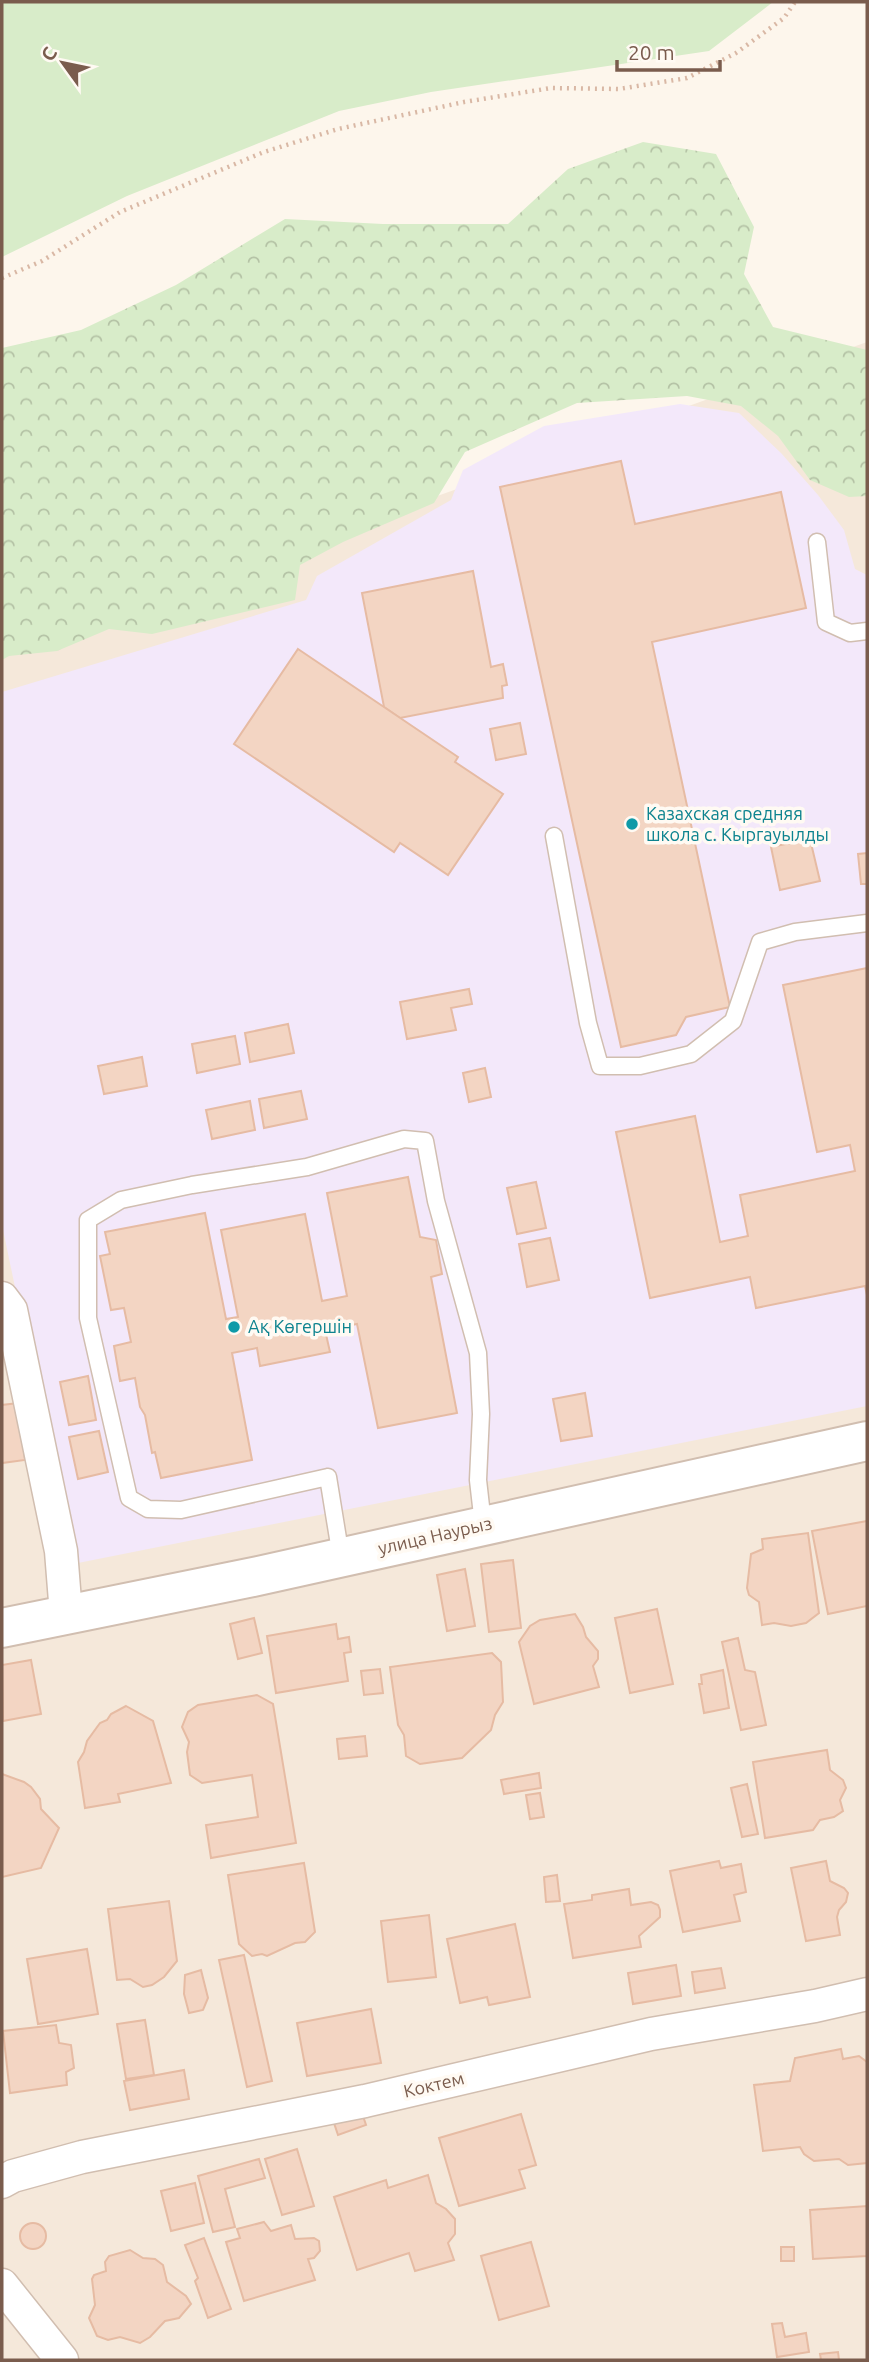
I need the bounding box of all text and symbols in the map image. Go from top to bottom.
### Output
north arrow [28,28,98,98]
scale bar [617,28,720,72]
text: 20 m [628,40,675,64]
text: С [36,43,61,65]
place label: Казахская средняя школа с. Кыргауылды [646,803,829,844]
marker: Казахская средняя школа с. Кыргауылды [624,816,640,832]
place label: Ақ Көгершін [248,1316,352,1336]
marker: Ақ Көгершін [226,1319,242,1335]
street label: улица Наурыз [376,1512,494,1558]
street label: Коктем [402,2067,466,2101]

